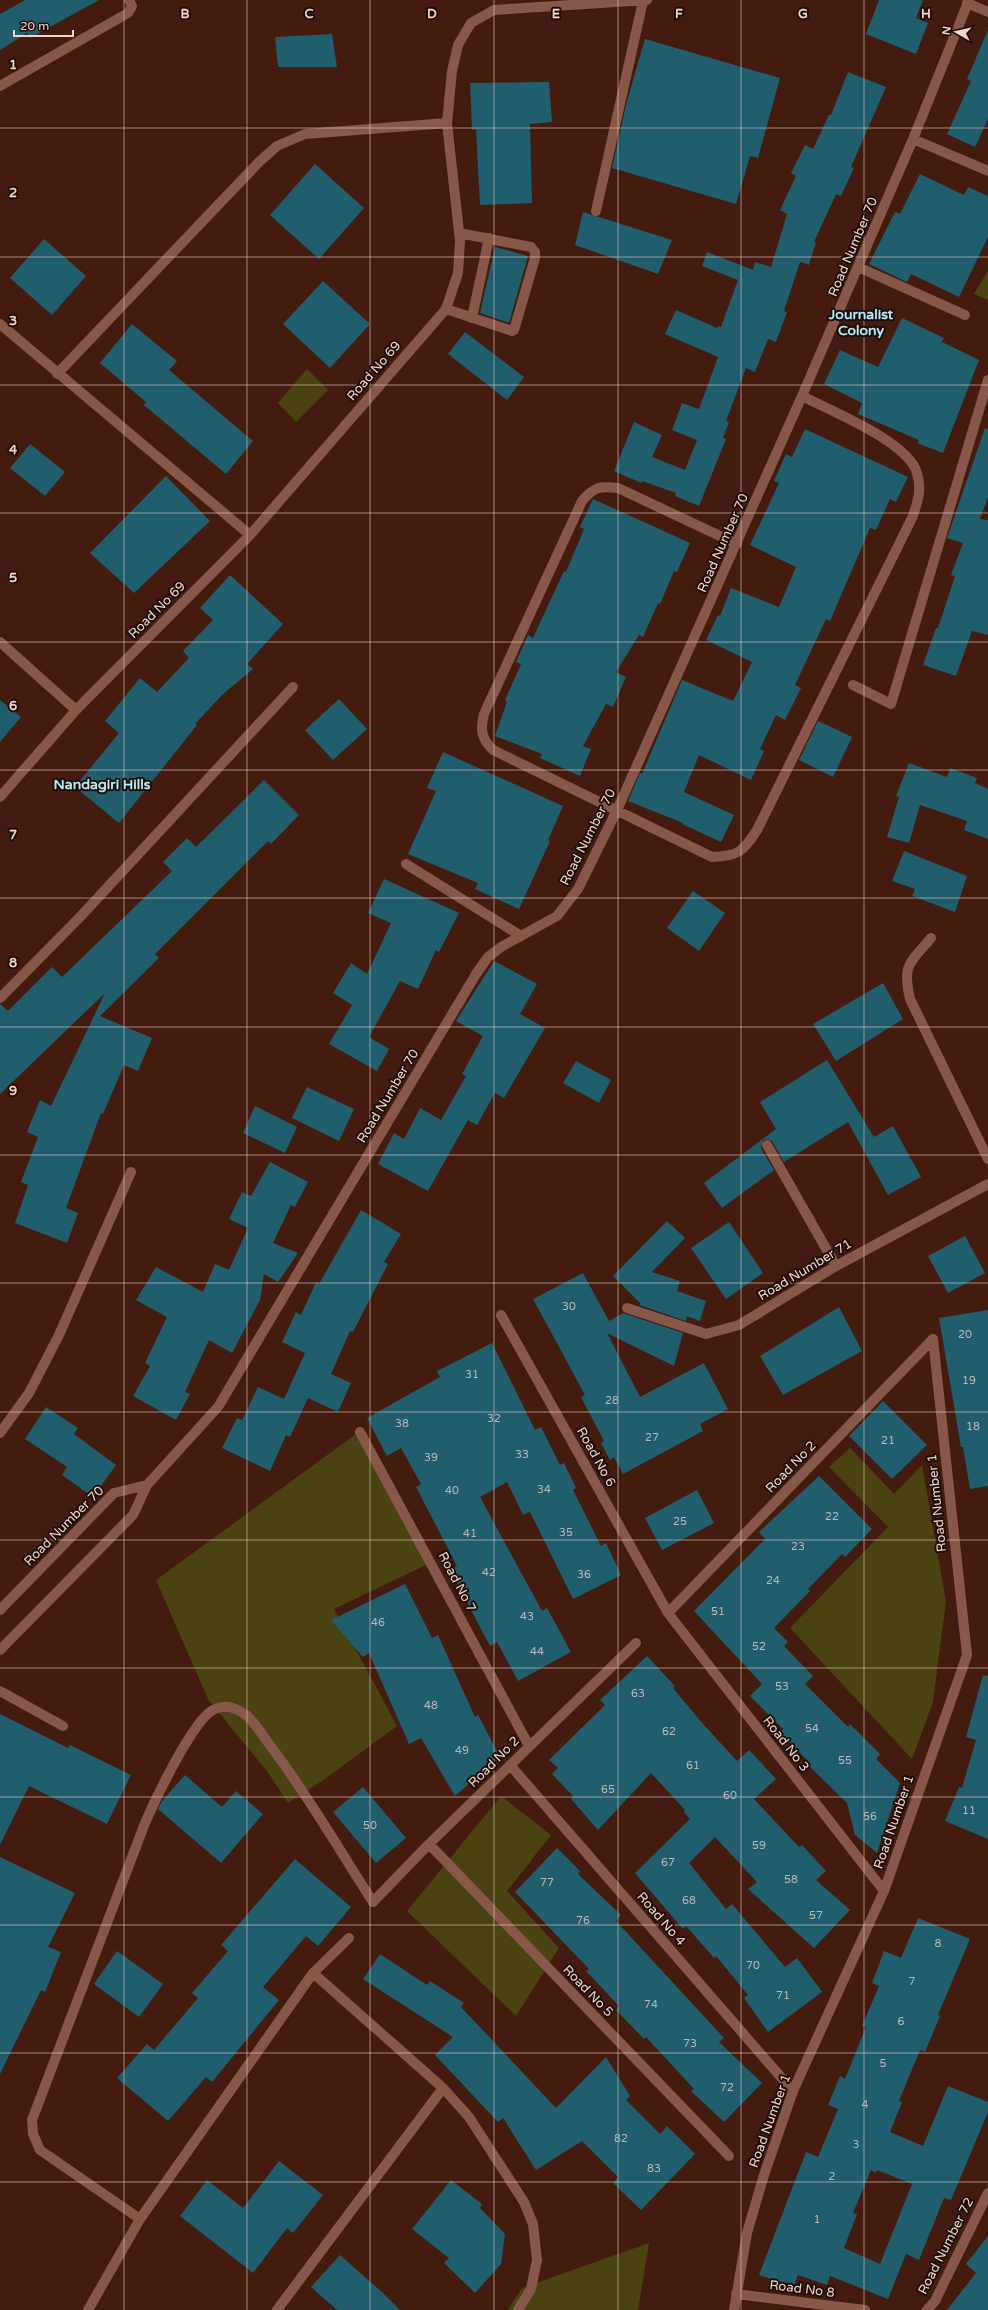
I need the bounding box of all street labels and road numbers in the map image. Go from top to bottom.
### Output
street label: Road Number 70 [825,195,881,299]
street label: Road No 69 [344,338,404,404]
street label: Road Number 70 [694,491,752,595]
street label: Road No 69 [125,578,189,642]
street label: Road Number 70 [557,786,619,888]
street label: Road Number 70 [354,1046,422,1146]
street label: Road Number 71 [755,1236,855,1304]
street label: Road No 6 [573,1424,619,1490]
street label: Road No 2 [762,1438,820,1496]
street label: Road Number 1 [924,1453,950,1553]
street label: Road Number 70 [21,1483,107,1569]
street label: Road No 7 [434,1549,480,1615]
street label: Road No 3 [759,1713,813,1775]
street label: Road No 2 [465,1733,523,1791]
street label: Road Number 1 [870,1773,918,1871]
street label: Road No 4 [633,1889,689,1949]
street label: Road No 5 [559,1962,617,2020]
street label: Road Number 1 [746,2072,794,2170]
street label: Road Number 72 [915,2195,977,2297]
street label: Road No 8 [768,2277,836,2301]

